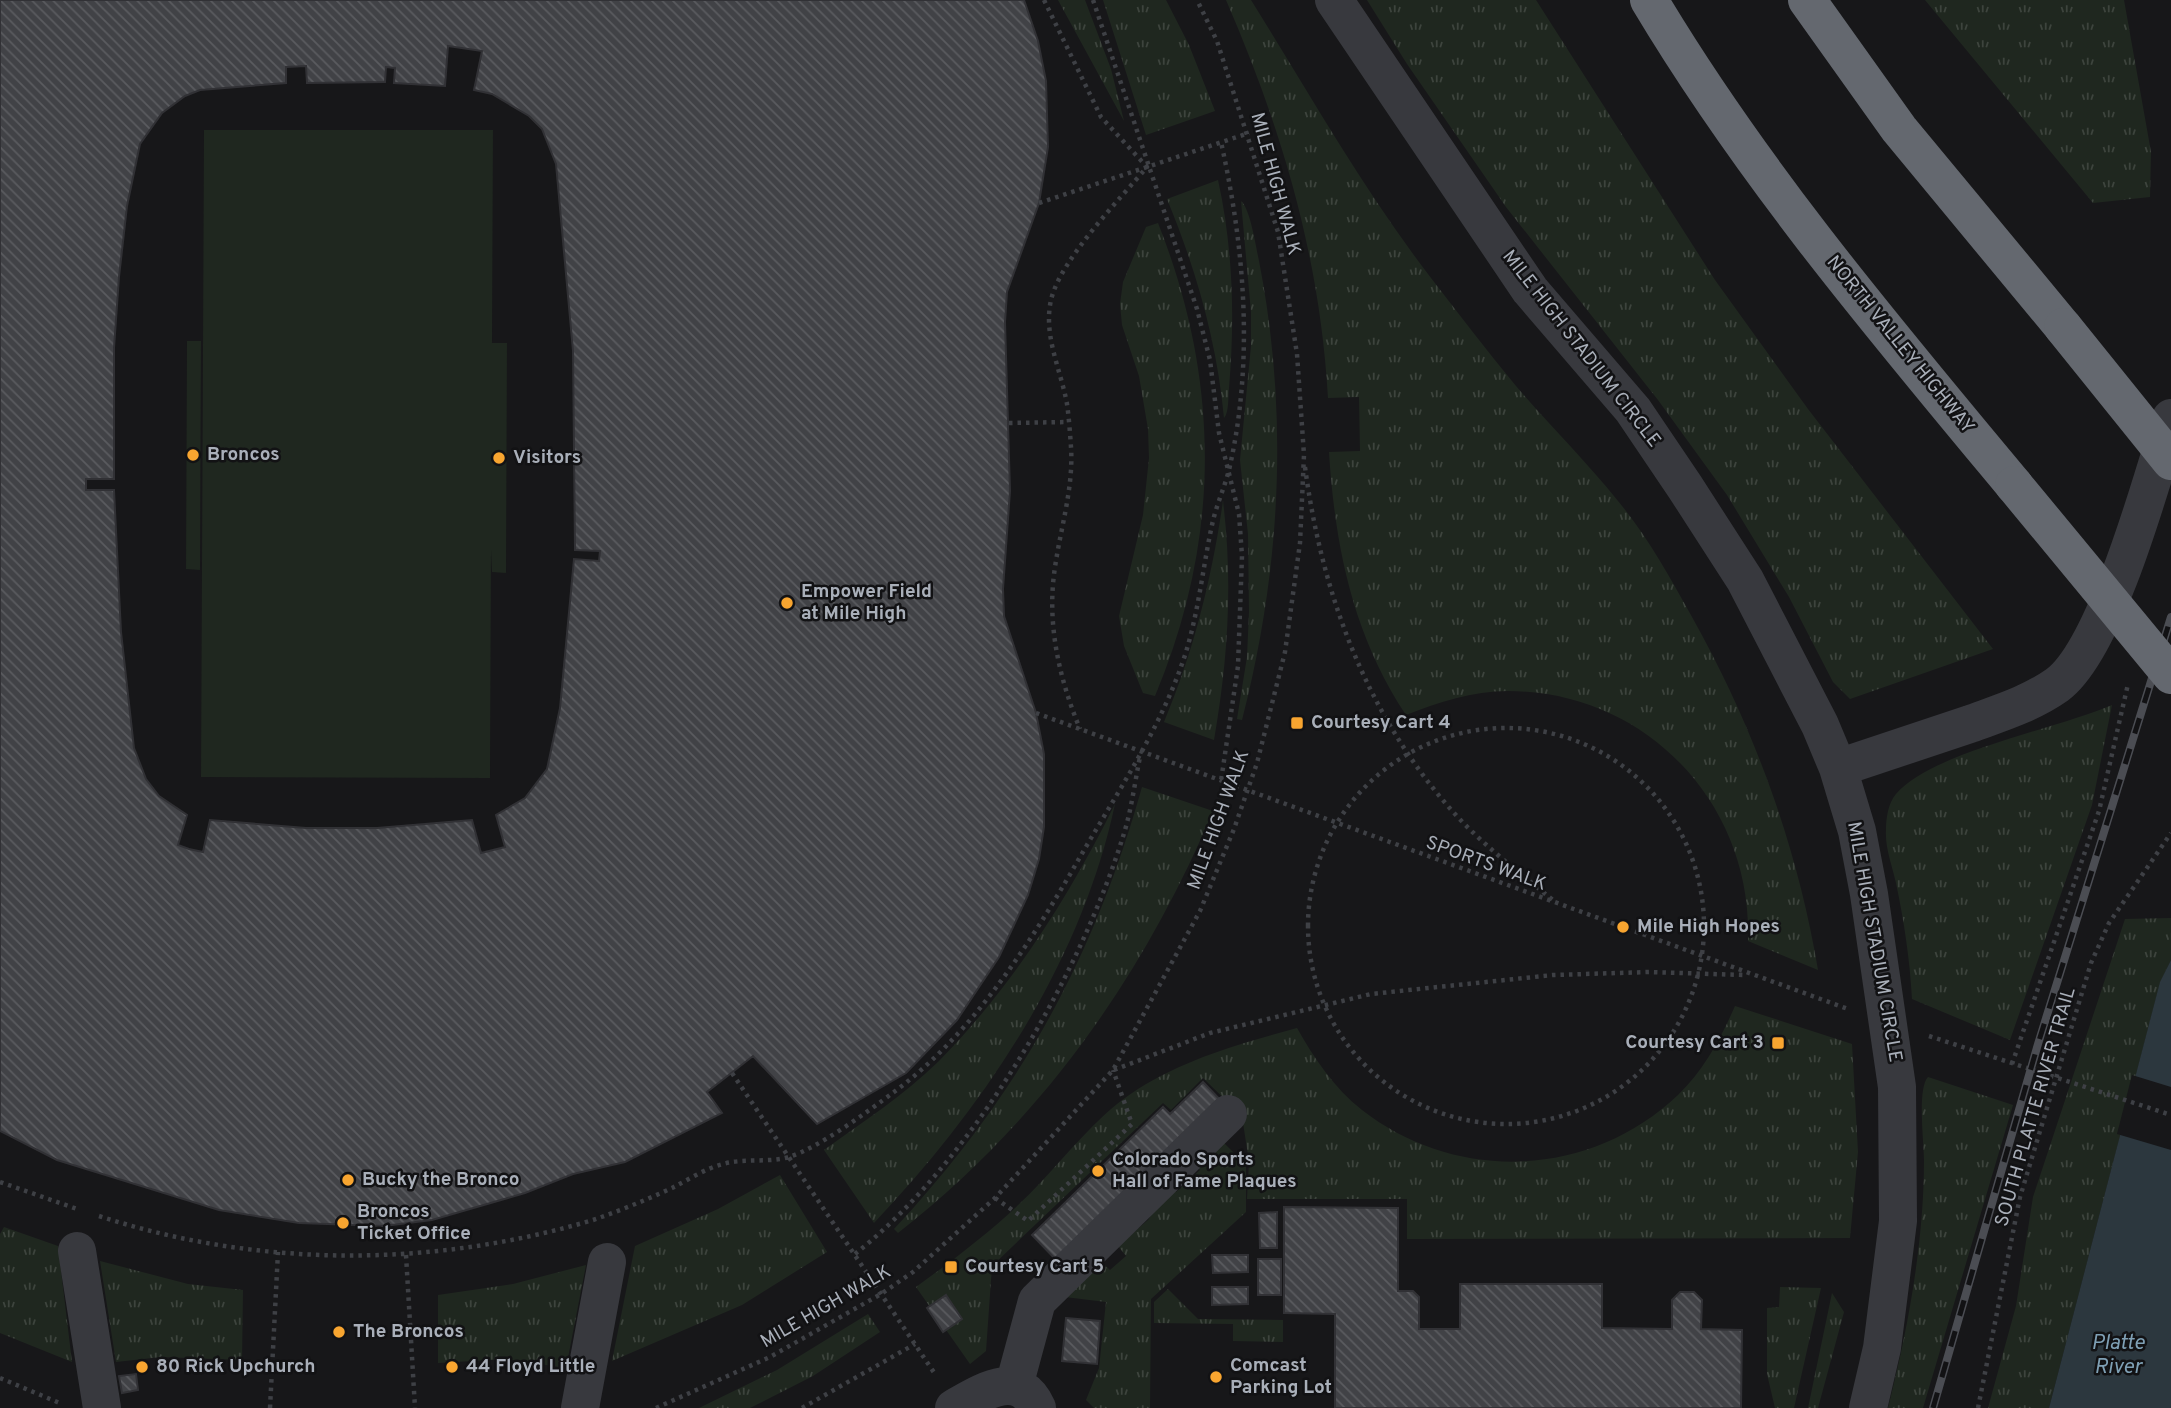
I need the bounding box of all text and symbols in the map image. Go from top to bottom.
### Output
street label: MILE HIGH WALK [1244,110,1306,258]
street label: MILE HIGH STADIUM CIRCLE [1496,246,1666,452]
street label: NORTH VALLEY HIGHWAY [1821,251,1979,439]
place label: Broncos [207,443,280,467]
place label: Visitors [513,446,581,470]
marker: Broncos [185,447,201,463]
marker: Visitors [491,450,507,466]
place label: Empower Field at Mile High [801,580,932,626]
marker: Empower Field at Mile High [779,595,795,611]
place label: Courtesy Cart 4 [1311,711,1451,735]
marker: Courtesy Cart 4 [1289,715,1305,731]
street label: MILE HIGH WALK [1183,747,1255,893]
street label: MILE HIGH STADIUM CIRCLE [1841,820,1907,1064]
street label: SPORTS WALK [1422,831,1550,897]
place label: Mile High Hopes [1637,915,1780,939]
marker: Mile High Hopes [1615,919,1631,935]
street label: SOUTH PLATTE RIVER TRAIL [1990,984,2082,1230]
place label: Courtesy Cart 3 [1625,1031,1764,1055]
marker: Courtesy Cart 3 [1770,1035,1786,1051]
place label: Colorado Sports Hall of Fame Plaques [1112,1148,1297,1194]
marker: Colorado Sports Hall of Fame Plaques [1090,1163,1106,1179]
place label: Bucky the Bronco [362,1168,520,1192]
marker: Bucky the Bronco [340,1172,356,1188]
place label: Broncos Ticket Office [357,1200,471,1246]
marker: Broncos Ticket Office [335,1215,351,1231]
place label: Courtesy Cart 5 [965,1255,1104,1279]
marker: Courtesy Cart 5 [943,1259,959,1275]
street label: MILE HIGH WALK [756,1260,896,1354]
place label: The Broncos [353,1320,464,1344]
marker: The Broncos [331,1324,347,1340]
water label: Platte River [2091,1330,2146,1381]
place label: Comcast Parking Lot [1230,1354,1332,1400]
place label: 80 Rick Upchurch [156,1355,315,1379]
place label: 44 Floyd Little [466,1355,595,1379]
marker: 80 Rick Upchurch [134,1359,150,1375]
marker: 44 Floyd Little [444,1359,460,1375]
marker: Comcast Parking Lot [1208,1369,1224,1385]

